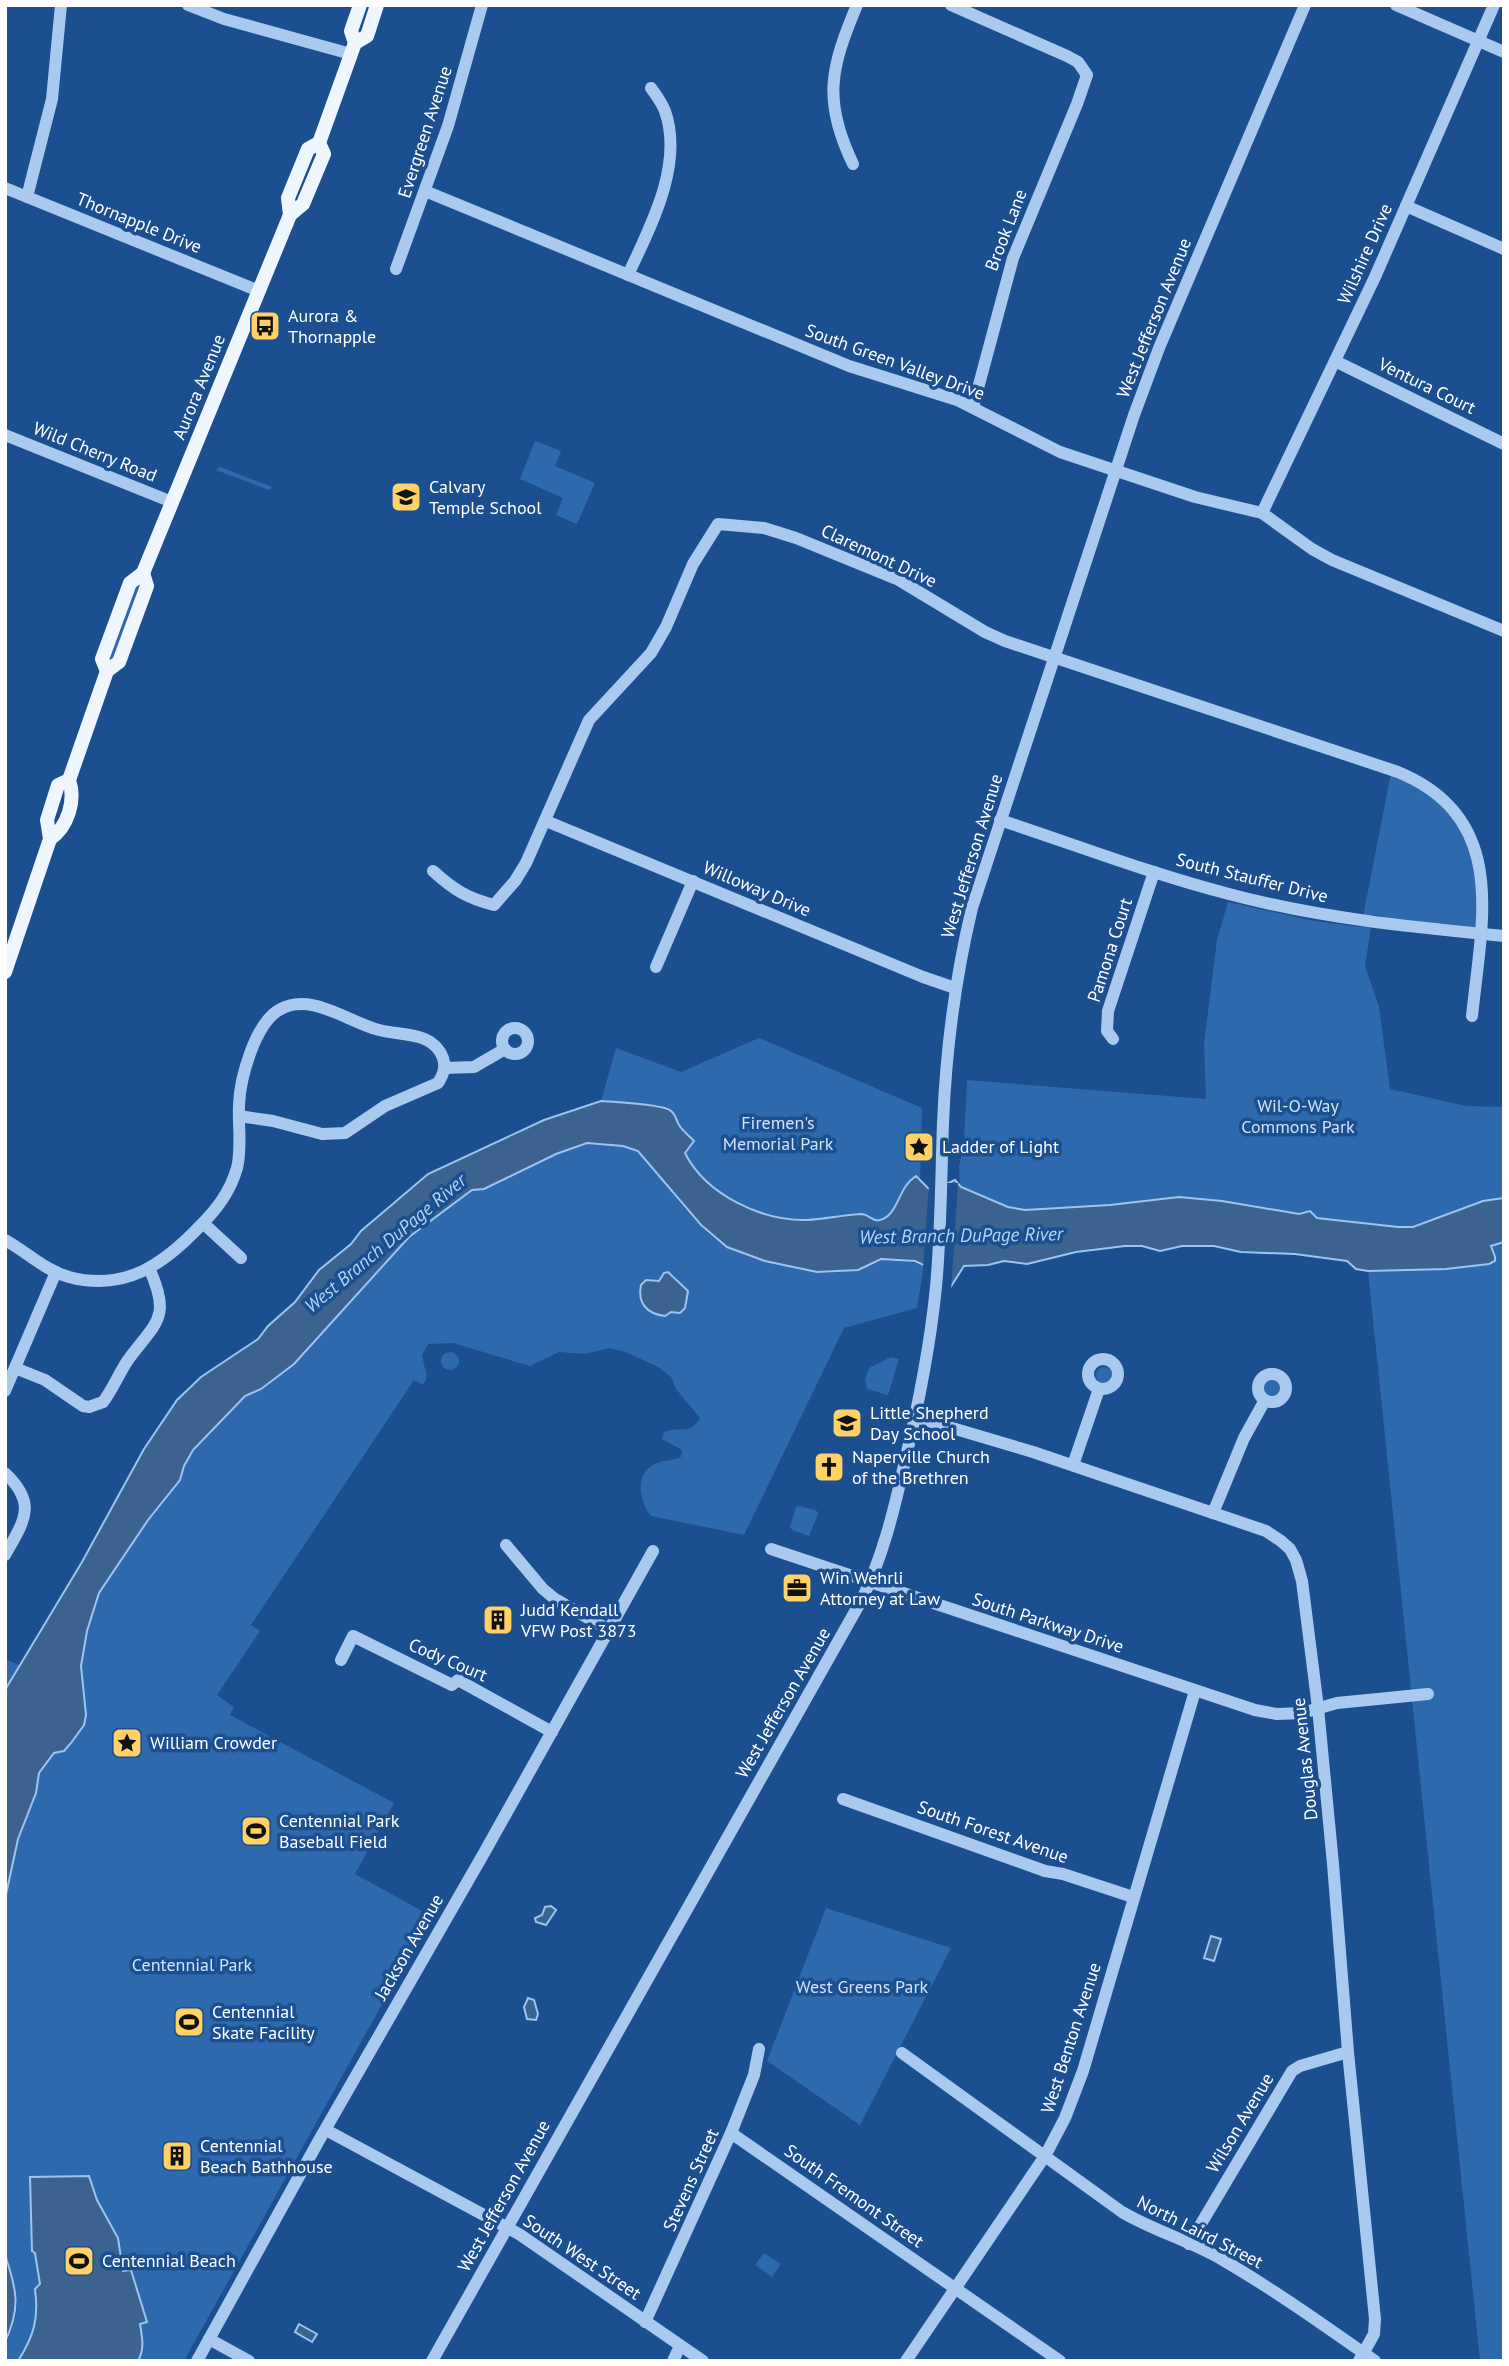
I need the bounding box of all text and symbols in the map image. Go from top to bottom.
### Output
street label: Evergreen Avenue [392,63,457,201]
street label: Brook Lane [979,186,1032,274]
street label: Thornapple Drive [73,187,205,258]
street label: Wilshire Drive [1332,200,1397,308]
street label: West Jefferson Avenue [1111,235,1196,401]
place label: Aurora & Thornapple [288,304,376,348]
bus stop icon: Aurora & Thornapple [248,309,282,343]
street label: South Green Valley Drive [802,318,988,405]
street label: Aurora Avenue [167,331,230,443]
street label: Ventura Court [1374,352,1480,419]
street label: Wild Cherry Road [30,416,161,487]
place label: Calvary Temple School [429,475,542,519]
school or university icon: Calvary Temple School [389,480,423,514]
street label: Claremont Drive [818,519,941,592]
street label: West Jefferson Avenue [936,771,1007,941]
street label: South Stauffer Drive [1174,848,1330,908]
street label: Willoway Drive [700,856,814,922]
street label: Pamona Court [1082,895,1137,1005]
park label: Wil-O-Way Commons Park [1241,1094,1355,1138]
park label: Firemen's Memorial Park [723,1111,834,1155]
place icon: Ladder of Light [902,1130,936,1164]
place label: Ladder of Light [942,1135,1059,1158]
water label: West Branch DuPage River [299,1167,472,1318]
water label: West Branch DuPage River [859,1221,1065,1249]
place label: Little Shepherd Day School [870,1401,989,1445]
school or university icon: Little Shepherd Day School [830,1406,864,1440]
place label: Naperville Church of the Brethren [852,1445,990,1489]
church icon: Naperville Church of the Brethren [812,1450,846,1484]
place label: Win Wehrli Attorney at Law [820,1566,941,1610]
office icon: Win Wehrli Attorney at Law [780,1571,814,1605]
street label: South Parkway Drive [970,1587,1127,1658]
place label: Judd Kendall VFW Post 3873 [520,1598,637,1642]
building icon: Judd Kendall VFW Post 3873 [481,1603,515,1637]
street label: West Jefferson Avenue [730,1623,835,1782]
street label: Cody Court [405,1633,491,1686]
street label: Douglas Avenue [1287,1697,1322,1821]
place icon: William Crowder [110,1726,144,1760]
place label: William Crowder [150,1731,277,1754]
street label: South Forest Avenue [915,1795,1072,1868]
place label: Centennial Park Baseball Field [279,1809,400,1853]
sports icon: Centennial Park Baseball Field [239,1814,273,1848]
street label: Jackson Avenue [369,1890,448,2005]
park label: Centennial Park [132,1953,253,1976]
street label: West Benton Avenue [1035,1960,1106,2116]
park label: West Greens Park [796,1975,929,1998]
place label: Centennial Skate Facility [212,2000,315,2044]
sports icon: Centennial Skate Facility [172,2005,206,2039]
street label: Wilson Avenue [1201,2069,1278,2177]
street label: West Jefferson Avenue [452,2116,555,2276]
street label: Stevens Street [658,2125,723,2235]
place label: Centennial Beach Bathhouse [200,2134,333,2178]
building icon: Centennial Beach Bathhouse [160,2139,194,2173]
street label: South Fremont Street [780,2139,929,2252]
street label: North Laird Street [1133,2190,1267,2273]
street label: South West Street [519,2209,646,2304]
sports icon: Centennial Beach [62,2244,96,2278]
place label: Centennial Beach [102,2249,236,2272]

